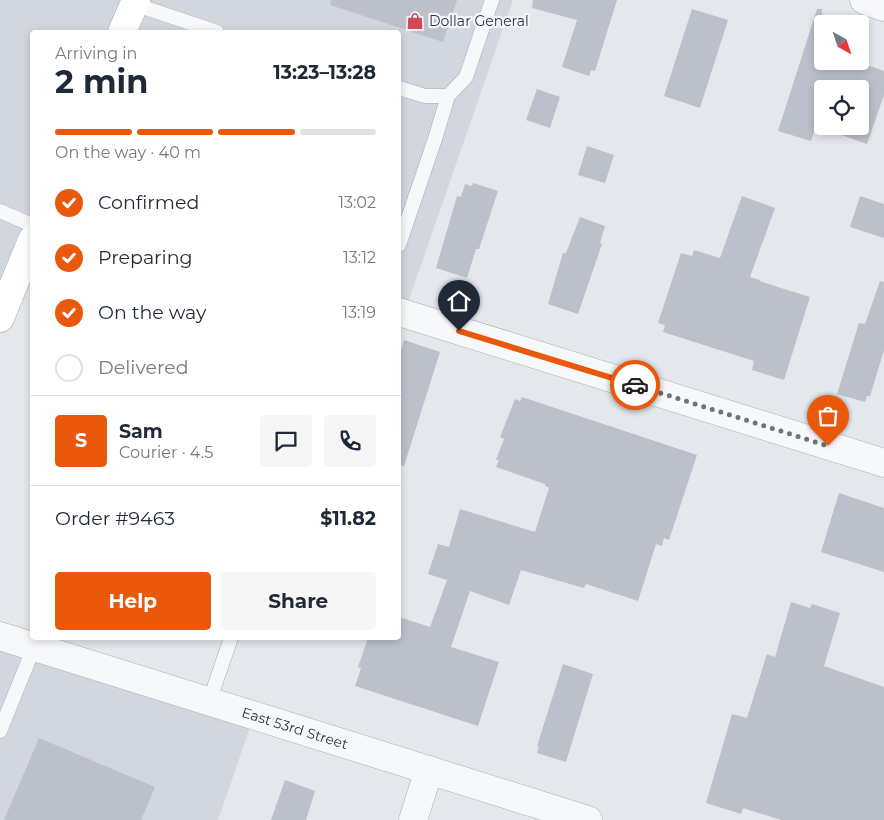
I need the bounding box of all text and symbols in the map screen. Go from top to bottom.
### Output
shop icon: Dollar General [405,11,425,31]
place label: Dollar General [429,12,529,30]
north arrow [814,15,869,70]
map controls [814,15,869,135]
text: Arriving in [55,44,137,63]
text: 13:23–13:28 [273,61,376,84]
text: 2 min [55,62,148,101]
button: locate [814,80,869,135]
text: On the way · 40 m [55,143,201,162]
icon: check [55,189,83,217]
text: Confirmed [98,191,199,214]
text: 13:02 [338,193,376,212]
icon: check [55,244,83,272]
text: Preparing [98,246,193,269]
text: 13:12 [343,248,376,267]
pin [438,280,480,331]
icon: home [445,287,473,315]
icon: check [55,299,83,327]
text: On the way [98,301,206,324]
text: 13:19 [342,303,376,322]
text: Delivered [98,356,189,379]
courier [610,360,660,410]
icon: car [621,371,649,399]
pin [807,395,849,446]
icon: bag [814,402,842,430]
button: chat [260,415,312,467]
button: phone [324,415,376,467]
text: Sam [119,420,163,443]
text: S [75,429,87,452]
text: Courier · 4.5 [119,443,213,462]
text: Order #9463 [55,507,175,530]
text: $11.82 [320,507,376,530]
button: Help [55,572,211,630]
button: Share [221,572,376,630]
street label: East 53rd Street [239,703,351,753]

